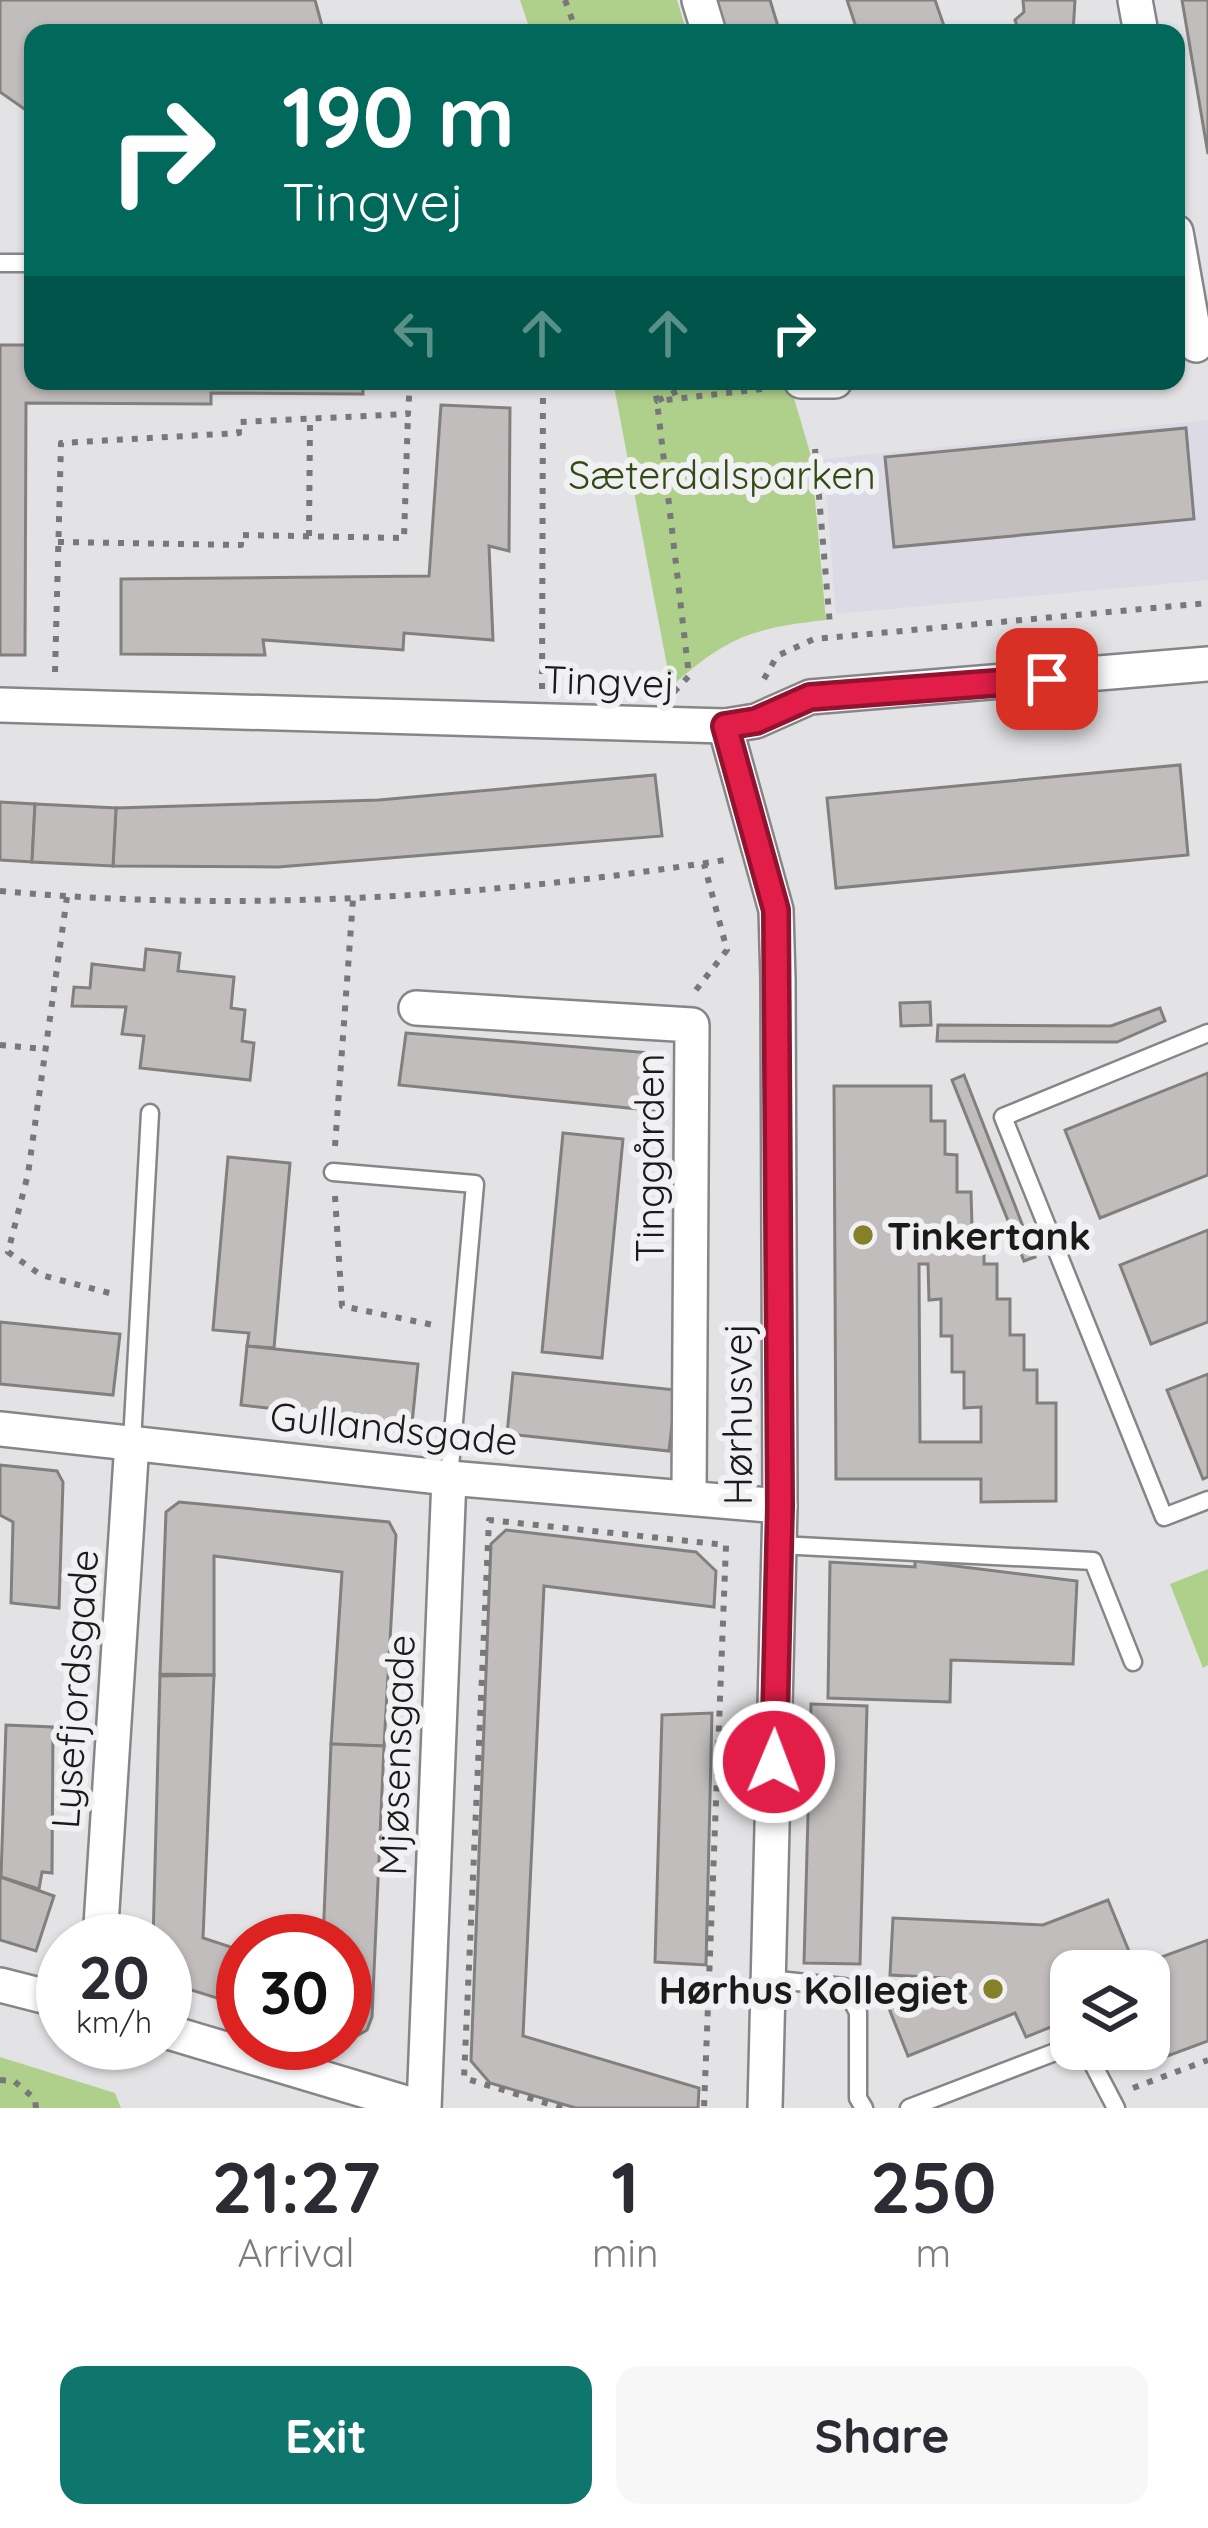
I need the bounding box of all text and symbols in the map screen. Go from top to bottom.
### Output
text: 190 m [282,63,515,168]
icon: right [84,72,240,228]
text: Tingvej [282,167,464,235]
icon: left [383,300,449,366]
icon: ahead [509,300,575,366]
icon: ahead [635,300,701,366]
icon: right [761,300,827,366]
park label: Sæterdalsparken [568,450,876,499]
pin [996,628,1098,730]
icon: arrive [1014,646,1080,712]
street label: Tingvej [542,654,676,708]
street label: Tinggården [625,1054,674,1262]
place label: Tinkertank [887,1211,1091,1260]
marker: Tinkertank [850,1222,876,1248]
street label: Hørhusvej [713,1323,762,1505]
street label: Gullandsgade [268,1391,520,1465]
street label: Lysefjordsgade [40,1548,108,1830]
street label: Mjøsensgade [367,1634,425,1876]
position arrow [711,1699,837,1825]
speed limit sign: 30 [216,1914,372,2070]
text: 20 [79,1939,149,2014]
map controls [1050,1950,1170,2070]
button: layers [1050,1950,1170,2070]
place label: Hørhus Kollegiet [659,1965,969,2014]
marker: Hørhus Kollegiet [980,1976,1006,2002]
text: km/h [76,2003,152,2041]
text: 21:27 [211,2141,381,2231]
text: 1 [611,2141,639,2231]
text: 250 [870,2141,997,2231]
text: Arrival [238,2228,354,2277]
text: min [592,2228,658,2277]
text: m [915,2228,951,2277]
button: Exit [60,2366,592,2504]
button: Share [616,2366,1148,2504]

